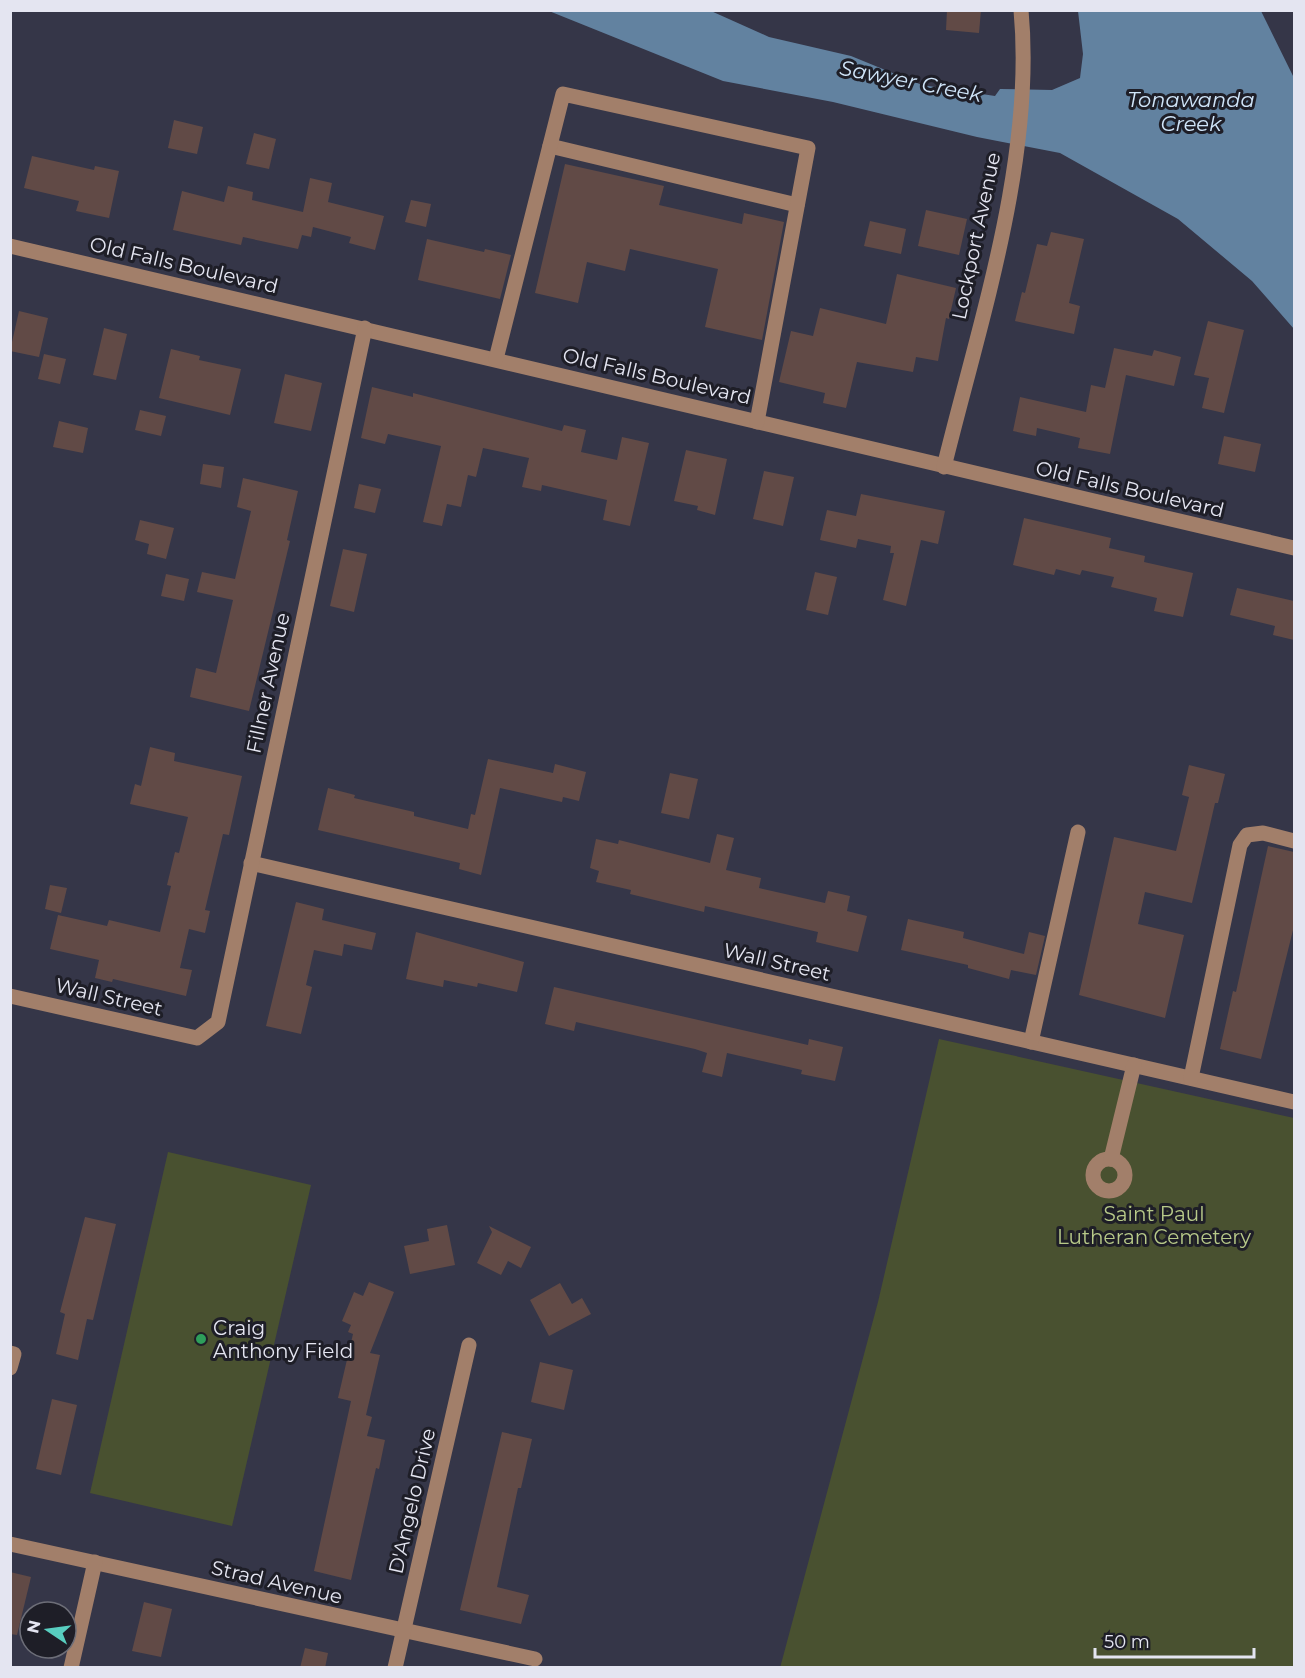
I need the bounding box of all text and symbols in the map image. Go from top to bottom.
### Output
water label: Sawyer Creek [838,55,986,107]
water label: Tonawanda Creek [1127,87,1255,136]
street label: Lockport Avenue [947,150,1005,322]
street label: Old Falls Boulevard [87,232,281,298]
street label: Old Falls Boulevard [560,343,754,409]
street label: Old Falls Boulevard [1033,456,1227,522]
street label: Fillner Avenue [241,610,295,756]
street label: Wall Street [721,938,833,986]
street label: Wall Street [53,973,165,1021]
park label: Saint Paul Lutheran Cemetery [1057,1202,1251,1249]
place label: Craig Anthony Field [213,1316,353,1363]
marker: Craig Anthony Field [194,1332,208,1346]
street label: D'Angelo Drive [384,1426,440,1576]
street label: Strad Avenue [209,1555,345,1609]
north arrow [18,1600,78,1660]
text: N [23,1618,45,1635]
scale bar [1095,1621,1254,1659]
text: 50 m [1104,1631,1150,1653]

